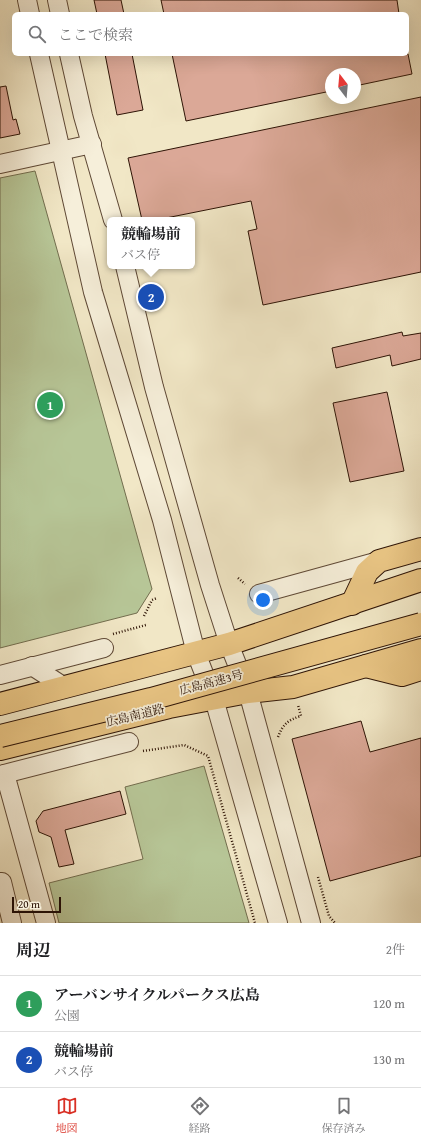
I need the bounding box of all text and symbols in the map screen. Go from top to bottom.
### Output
search box [12,12,409,56]
icon: search [26,23,48,45]
text: ここで検索 [58,24,133,45]
north arrow [325,68,361,104]
popup [107,217,195,269]
text: 競輪場前 [121,223,181,244]
text: バス停 [121,245,160,264]
pin: 2 [138,282,164,312]
pin: 1 [37,390,63,420]
your location [253,590,273,610]
street label: 広島高速3号 [177,665,245,699]
street label: 広島南道路 [104,699,166,731]
scale bar [12,895,61,914]
text: 20 m [18,896,40,912]
text: 周辺 [16,937,50,962]
text: 2件 [386,940,405,959]
text: アーバンサイクルパークス広島 [54,984,260,1005]
text: 1 [26,994,32,1013]
text: 120 m [373,994,405,1013]
text: 公園 [54,1006,80,1025]
text: 競輪場前 [54,1040,114,1061]
text: 2 [26,1050,32,1069]
text: 130 m [373,1050,405,1069]
text: バス停 [54,1062,93,1081]
tab: 地図 [56,1095,78,1136]
tab: 経路 [189,1095,211,1136]
tab: 保存済み [322,1095,366,1136]

